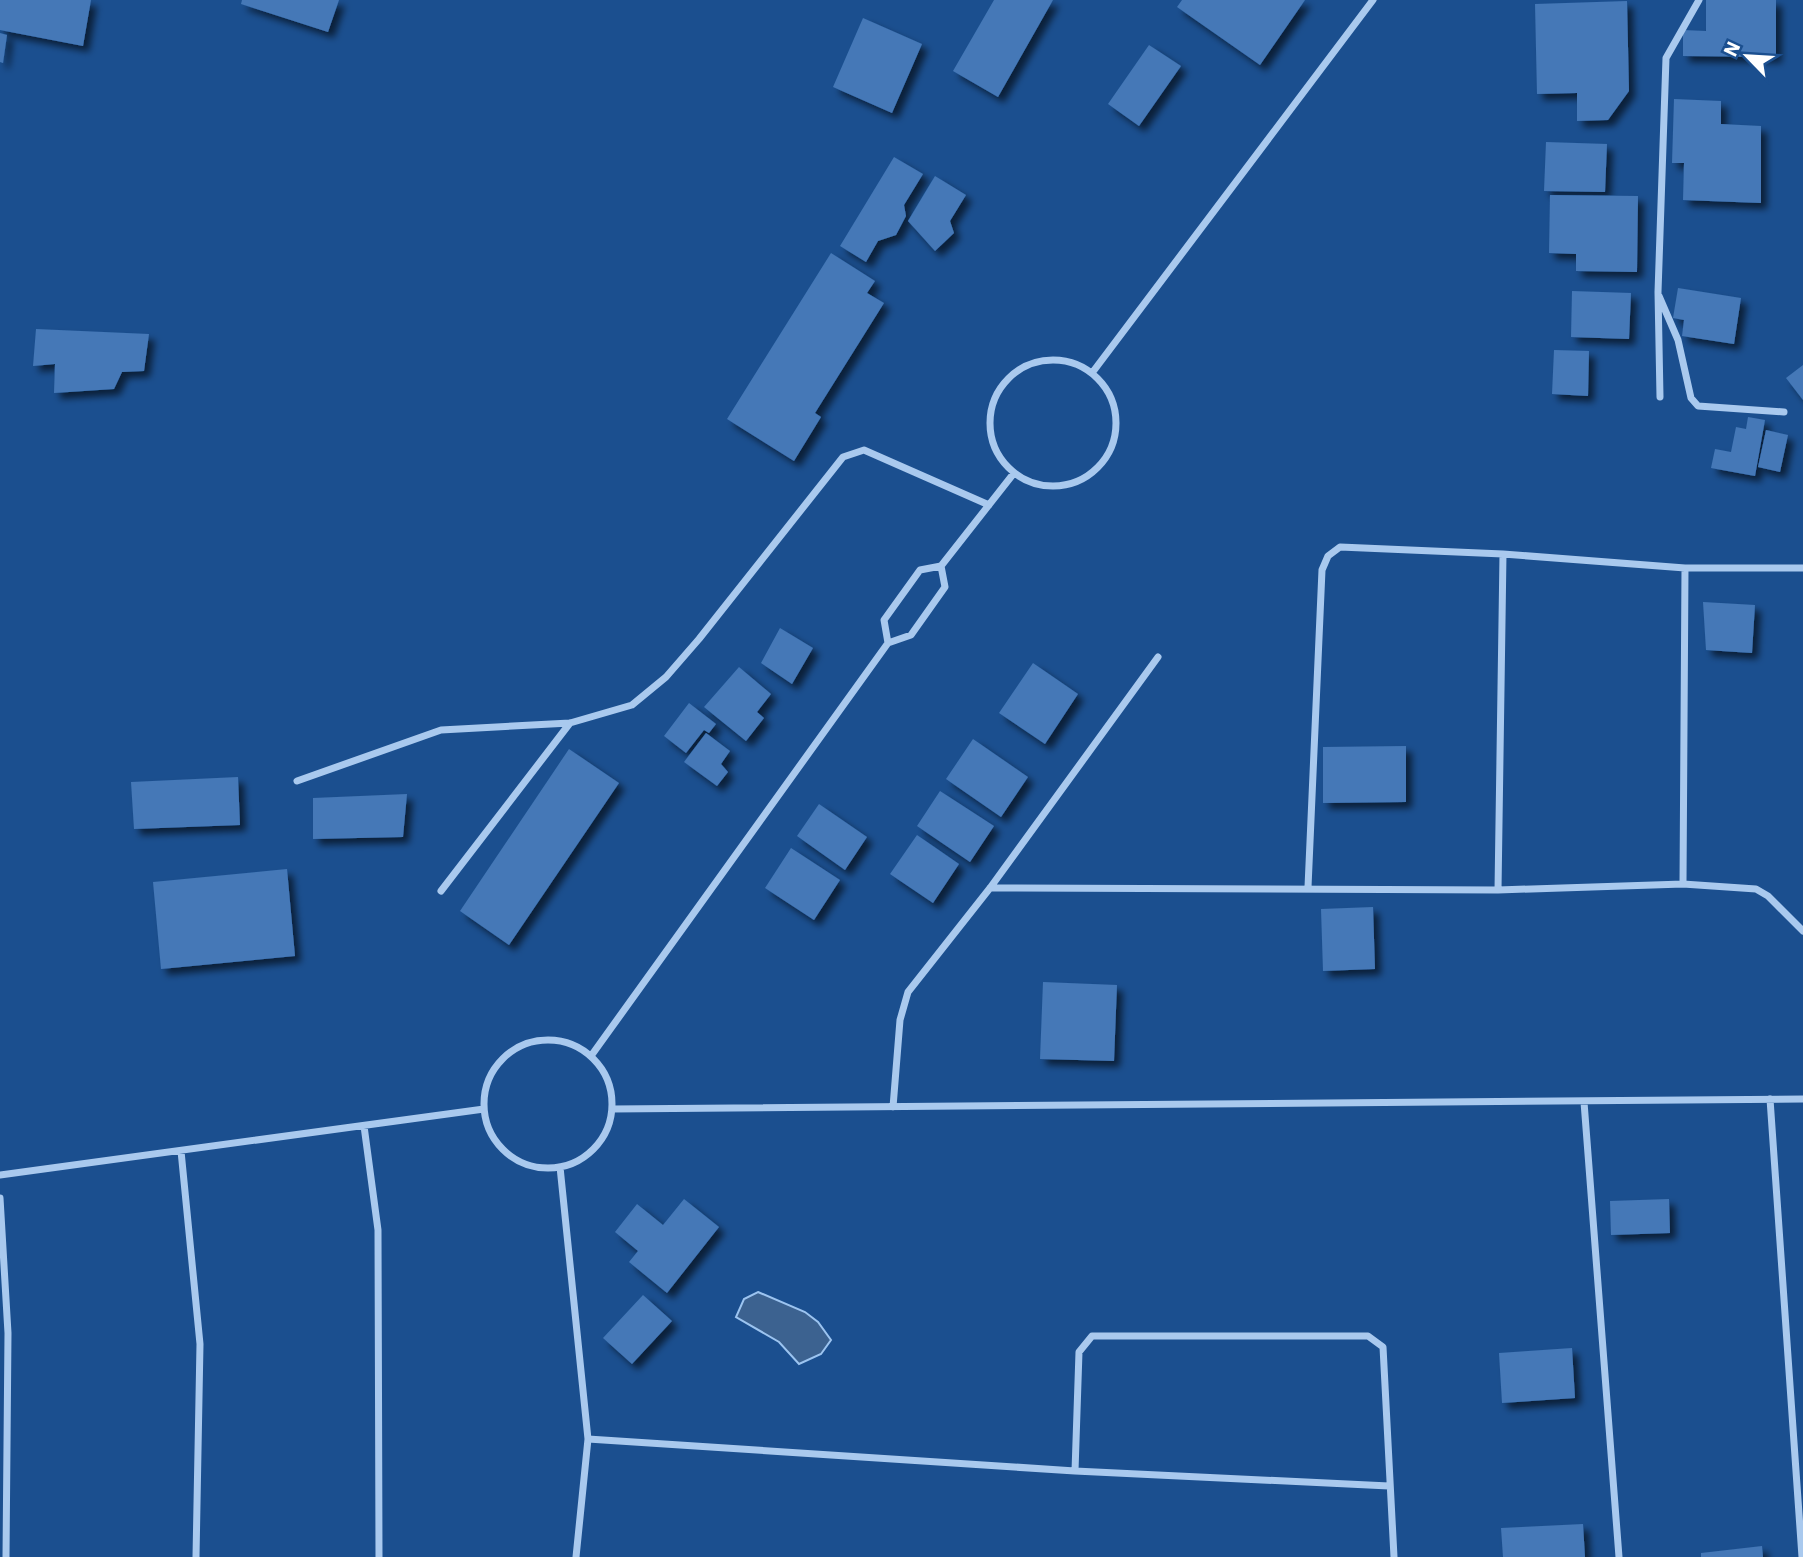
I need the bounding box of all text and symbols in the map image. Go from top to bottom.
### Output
north arrow [1712,21,1782,91]
text: N [1718,38,1745,60]

